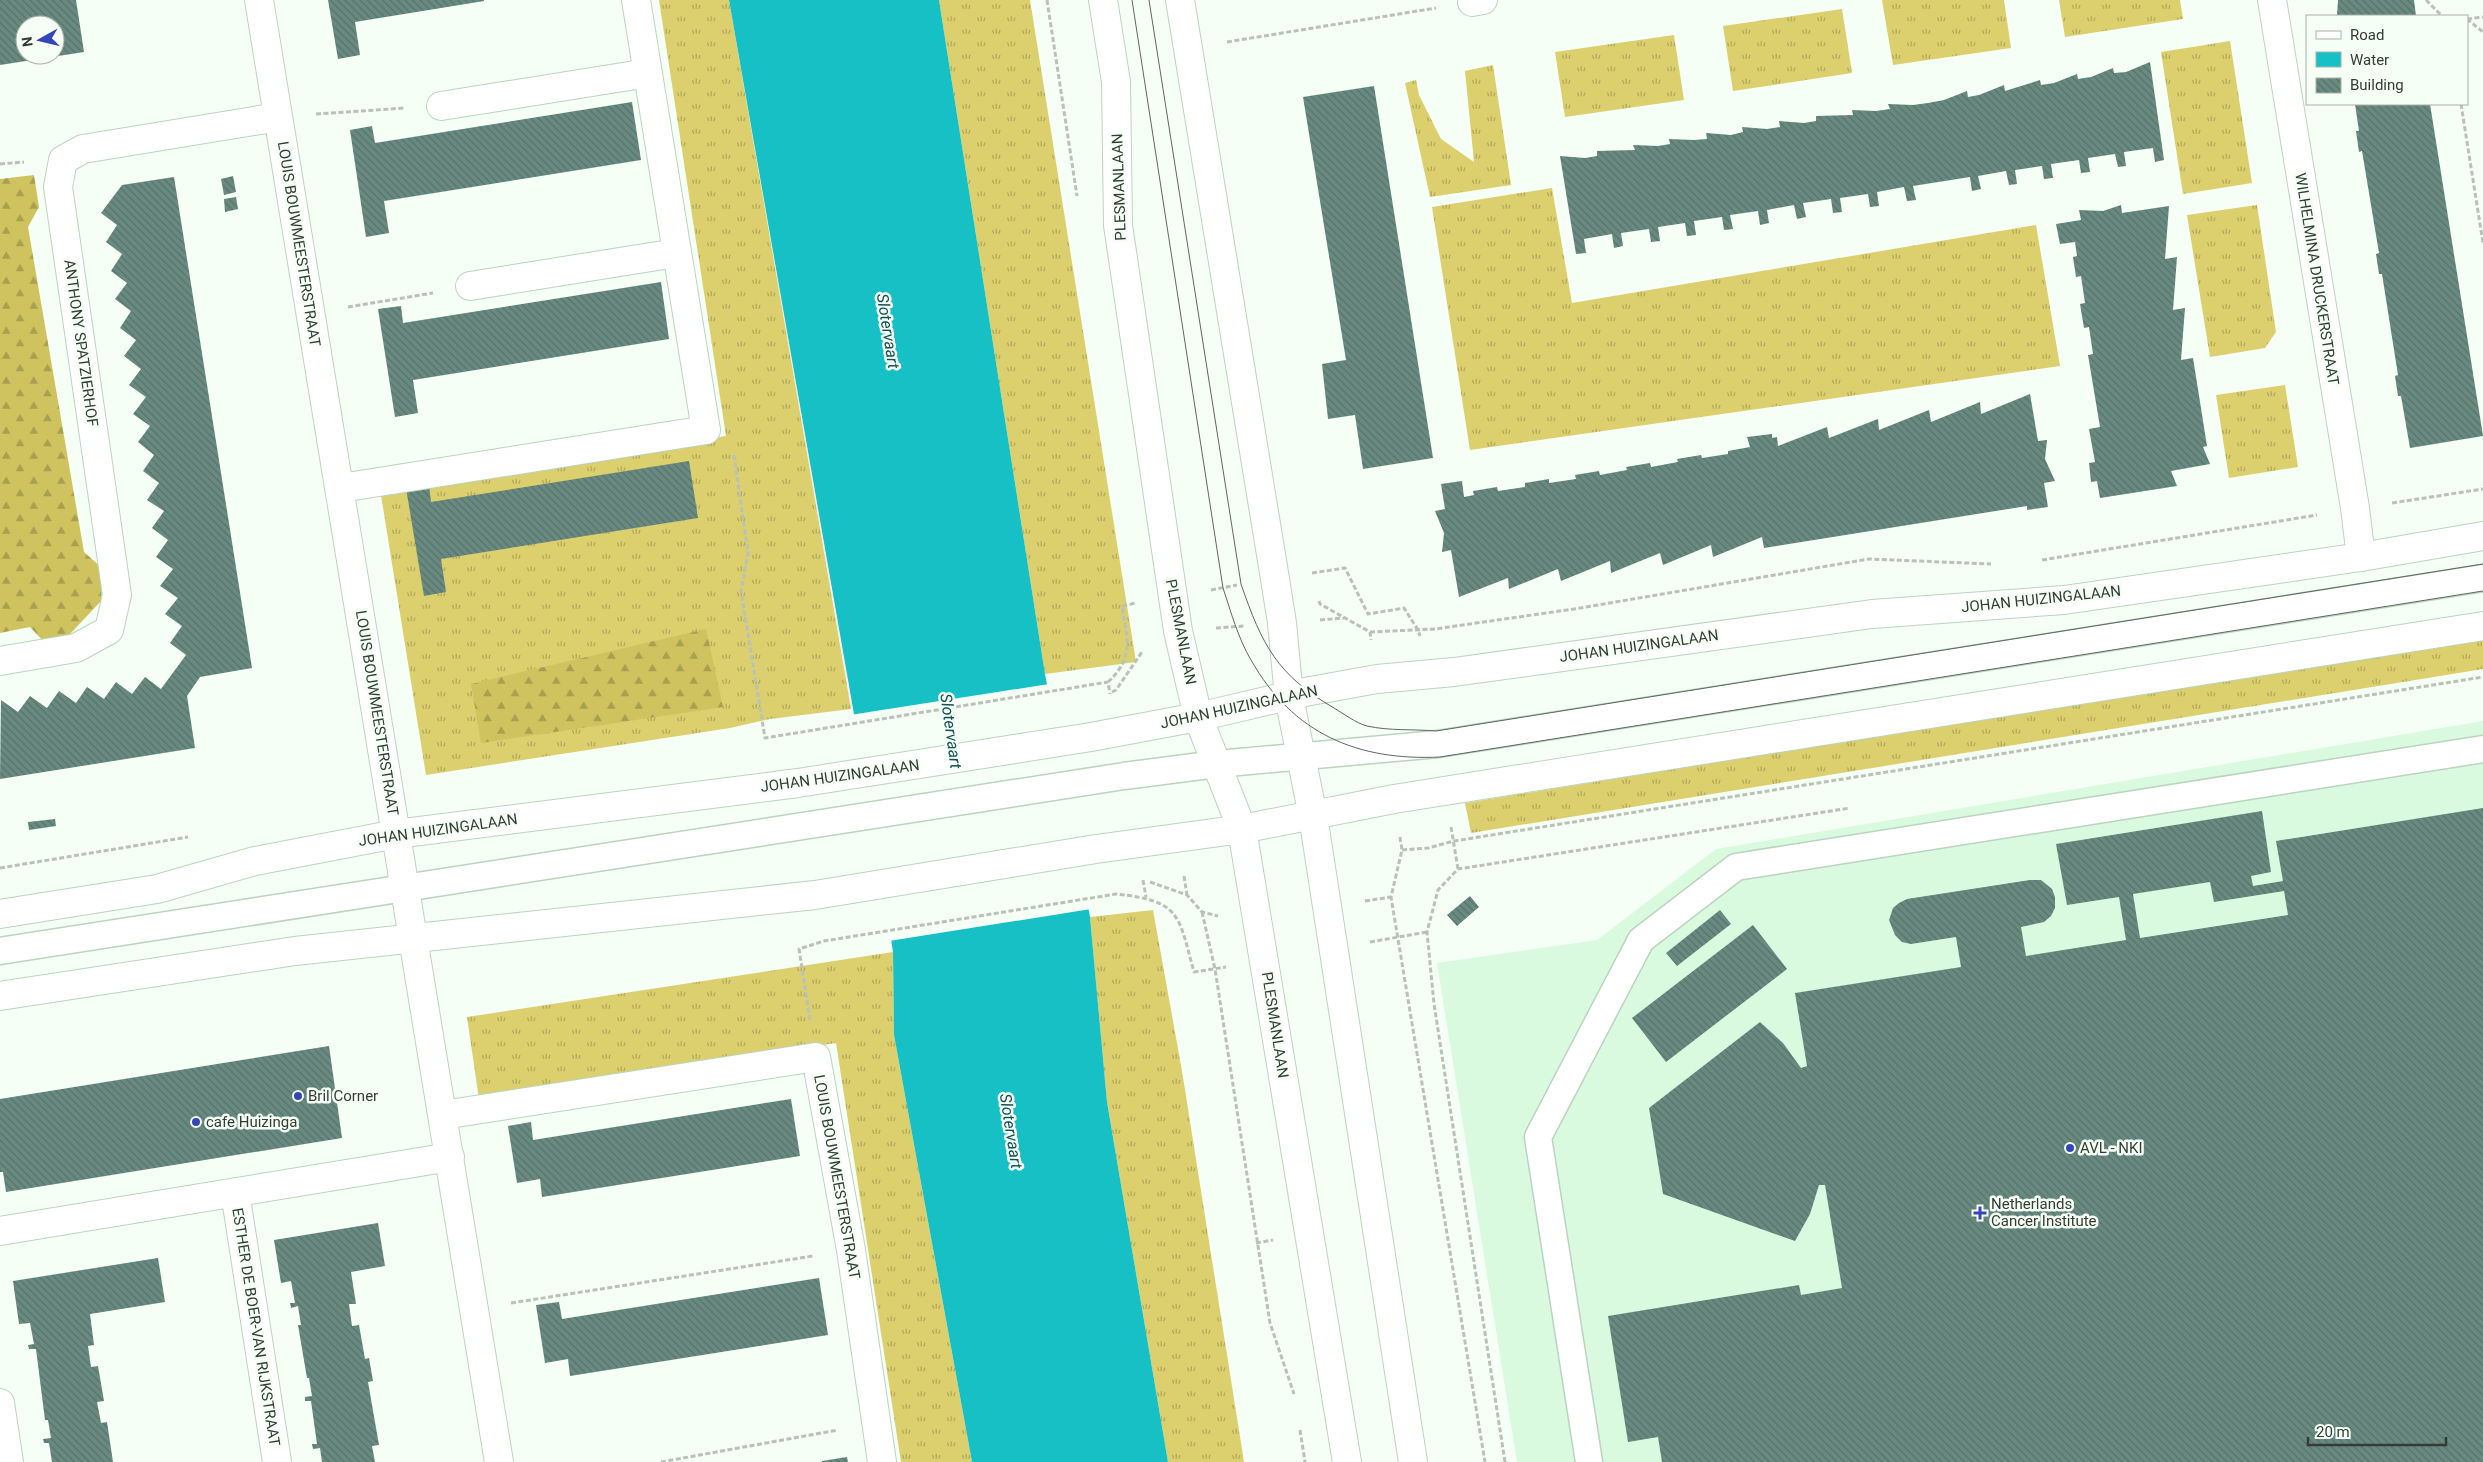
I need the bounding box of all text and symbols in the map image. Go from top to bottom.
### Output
north arrow [15,15,65,65]
legend [2306,15,2468,105]
text: Road [2350,26,2384,44]
text: N [19,36,36,48]
text: Water [2350,51,2389,69]
text: Building [2350,76,2404,94]
street label: PLESMANLAAN [1108,133,1130,241]
street label: LOUIS BOUWMEESTERSTRAAT [274,140,324,348]
street label: WILHELMINA DRUCKERSTRAAT [2291,172,2343,386]
street label: ANTHONY SPATZIERHOF [60,258,102,428]
water label: Slotervaart [873,292,903,371]
street label: PLESMANLAAN [1162,578,1200,686]
street label: JOHAN HUIZINGALAAN [1960,582,2122,616]
street label: LOUIS BOUWMEESTERSTRAAT [352,609,402,817]
street label: JOHAN HUIZINGALAAN [1558,626,1720,666]
street label: JOHAN HUIZINGALAAN [1159,682,1319,732]
water label: Slotervaart [936,692,966,771]
street label: JOHAN HUIZINGALAAN [759,756,921,796]
street label: JOHAN HUIZINGALAAN [357,810,519,850]
street label: PLESMANLAAN [1258,971,1292,1079]
street label: LOUIS BOUWMEESTERSTRAAT [810,1073,864,1281]
place label: Bril Corner [308,1087,378,1105]
marker: Bril Corner [292,1090,304,1102]
water label: Slotervaart [996,1092,1026,1171]
place label: cafe Huizinga [206,1113,297,1131]
marker: cafe Huizinga [190,1116,202,1128]
place label: AVL - NKI [2080,1139,2143,1157]
marker: AVL - NKI [2064,1142,2076,1154]
place label: Netherlands Cancer Institute [1991,1195,2097,1230]
marker: Netherlands Cancer Institute [1973,1206,1987,1220]
street label: ESTHER DE BOER-VAN RIJKSTRAAT [228,1207,284,1448]
scale bar [2308,1414,2446,1446]
text: 20 m [2316,1423,2350,1441]

